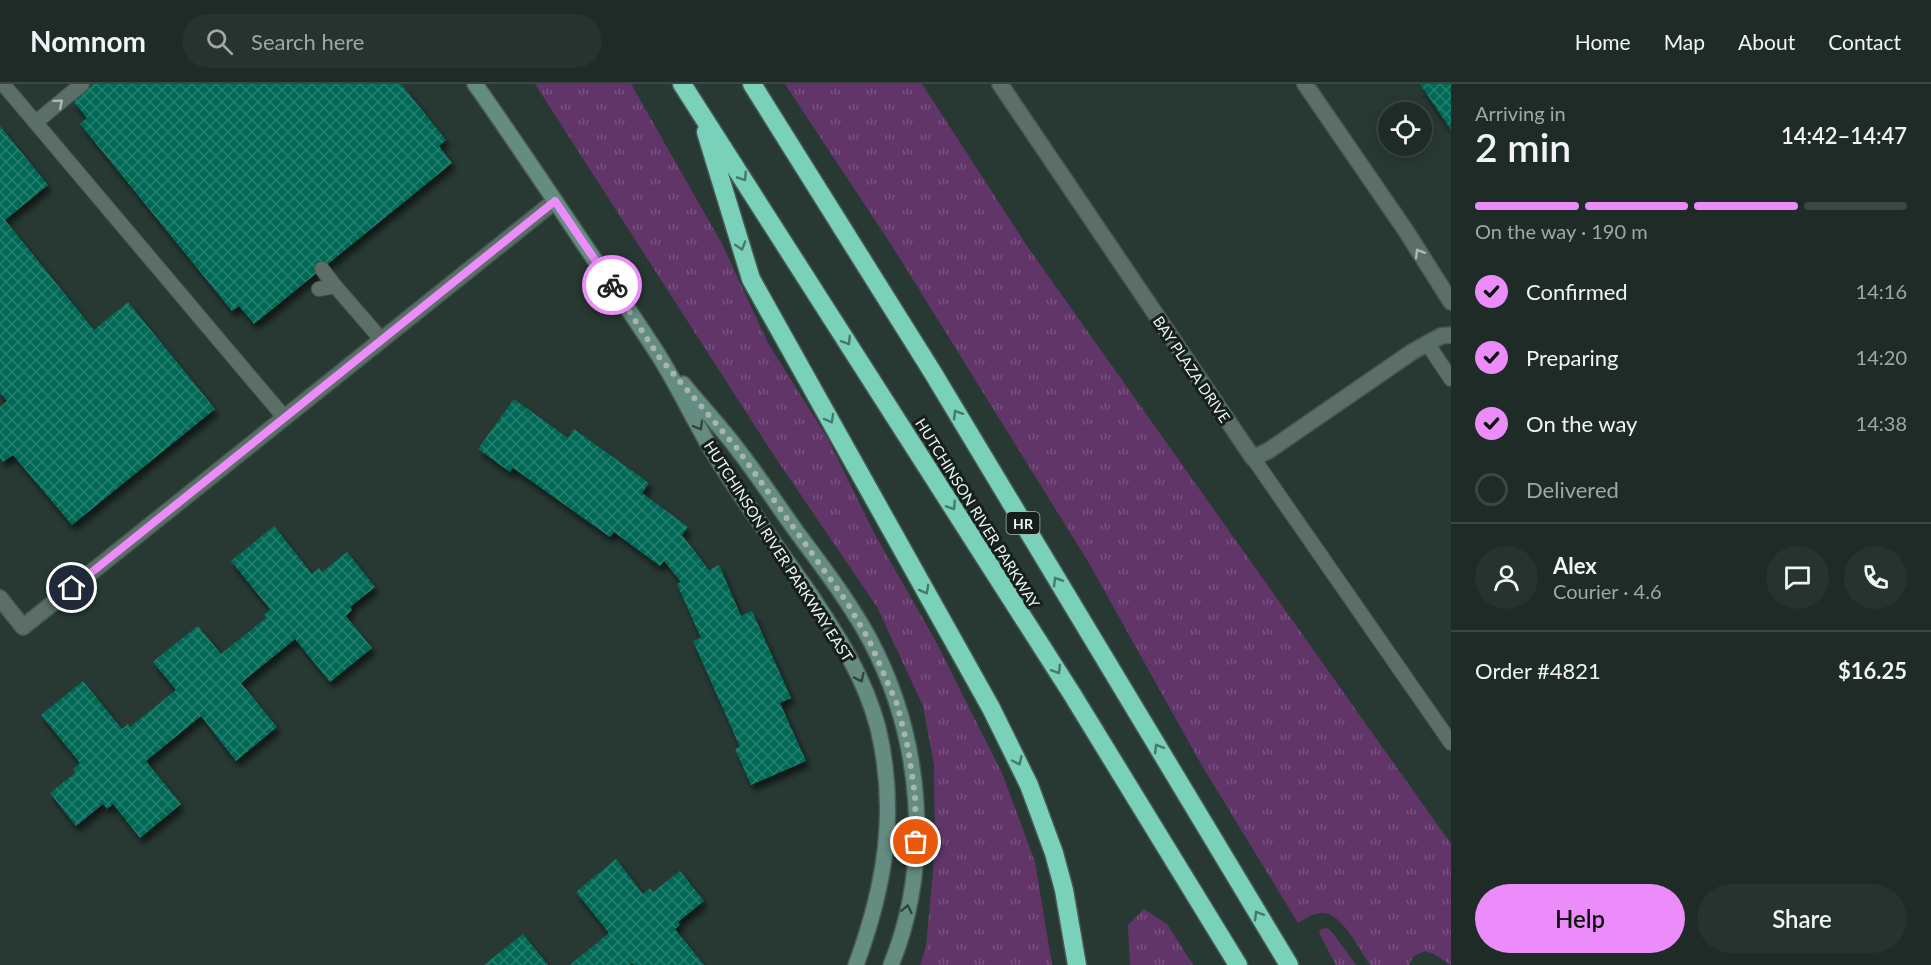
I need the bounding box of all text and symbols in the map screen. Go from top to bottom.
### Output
search box [182,14,602,68]
text: Nomnom [30,24,146,58]
icon: search [203,25,236,58]
text: Search here [251,28,364,55]
text: Home [1575,29,1631,54]
text: Map [1664,29,1705,54]
text: About [1738,29,1795,54]
text: Contact [1828,29,1901,54]
one-way arrow [52,99,63,110]
text: Arriving in [1475,101,1566,125]
map controls [1378,102,1432,156]
button: locate [1378,102,1432,156]
text: 14:42–14:47 [1781,122,1907,149]
text: 2 min [1475,124,1571,170]
one-way arrow [735,171,747,181]
text: On the way · 190 m [1475,219,1648,243]
one-way arrow [734,240,746,251]
one-way arrow [1414,249,1426,259]
courier [582,255,642,315]
icon: bike [596,269,629,302]
icon: check [1475,275,1508,308]
text: Confirmed [1526,278,1628,305]
text: 14:16 [1856,279,1907,303]
street label: BAY PLAZA DRIVE [1150,312,1234,426]
one-way arrow [840,335,852,345]
icon: check [1475,341,1508,374]
text: Preparing [1526,344,1618,371]
text: 14:20 [1856,345,1907,369]
icon: check [1475,407,1508,440]
one-way arrow [952,410,964,420]
text: On the way [1526,410,1637,437]
text: 14:38 [1856,411,1907,435]
one-way arrow [822,413,834,424]
street label: HUTCHINSON RIVER PARKWAY [912,415,1044,612]
one-way arrow [691,420,703,430]
street label: HUTCHINSON RIVER PARKWAY EAST [701,437,857,665]
text: Delivered [1526,476,1619,503]
one-way arrow [945,499,956,510]
road number: HR [1006,512,1040,534]
button: person [1475,546,1538,609]
button: chat [1766,546,1829,609]
button: phone [1844,546,1907,609]
text: Alex [1553,552,1597,579]
pin [46,562,97,613]
icon: home [55,571,88,604]
one-way arrow [1053,577,1065,587]
text: Courier · 4.6 [1553,579,1662,603]
one-way arrow [918,583,929,594]
text: Order #4821 [1475,657,1601,684]
text: $16.25 [1838,657,1907,684]
one-way arrow [1049,664,1061,674]
one-way arrow [852,672,864,683]
one-way arrow [1154,744,1165,754]
one-way arrow [1011,754,1023,765]
pin [890,816,941,867]
icon: bag [899,825,932,858]
button: Help [1475,884,1685,953]
button: Share [1697,884,1907,953]
one-way arrow [900,904,913,914]
one-way arrow [1254,911,1266,921]

